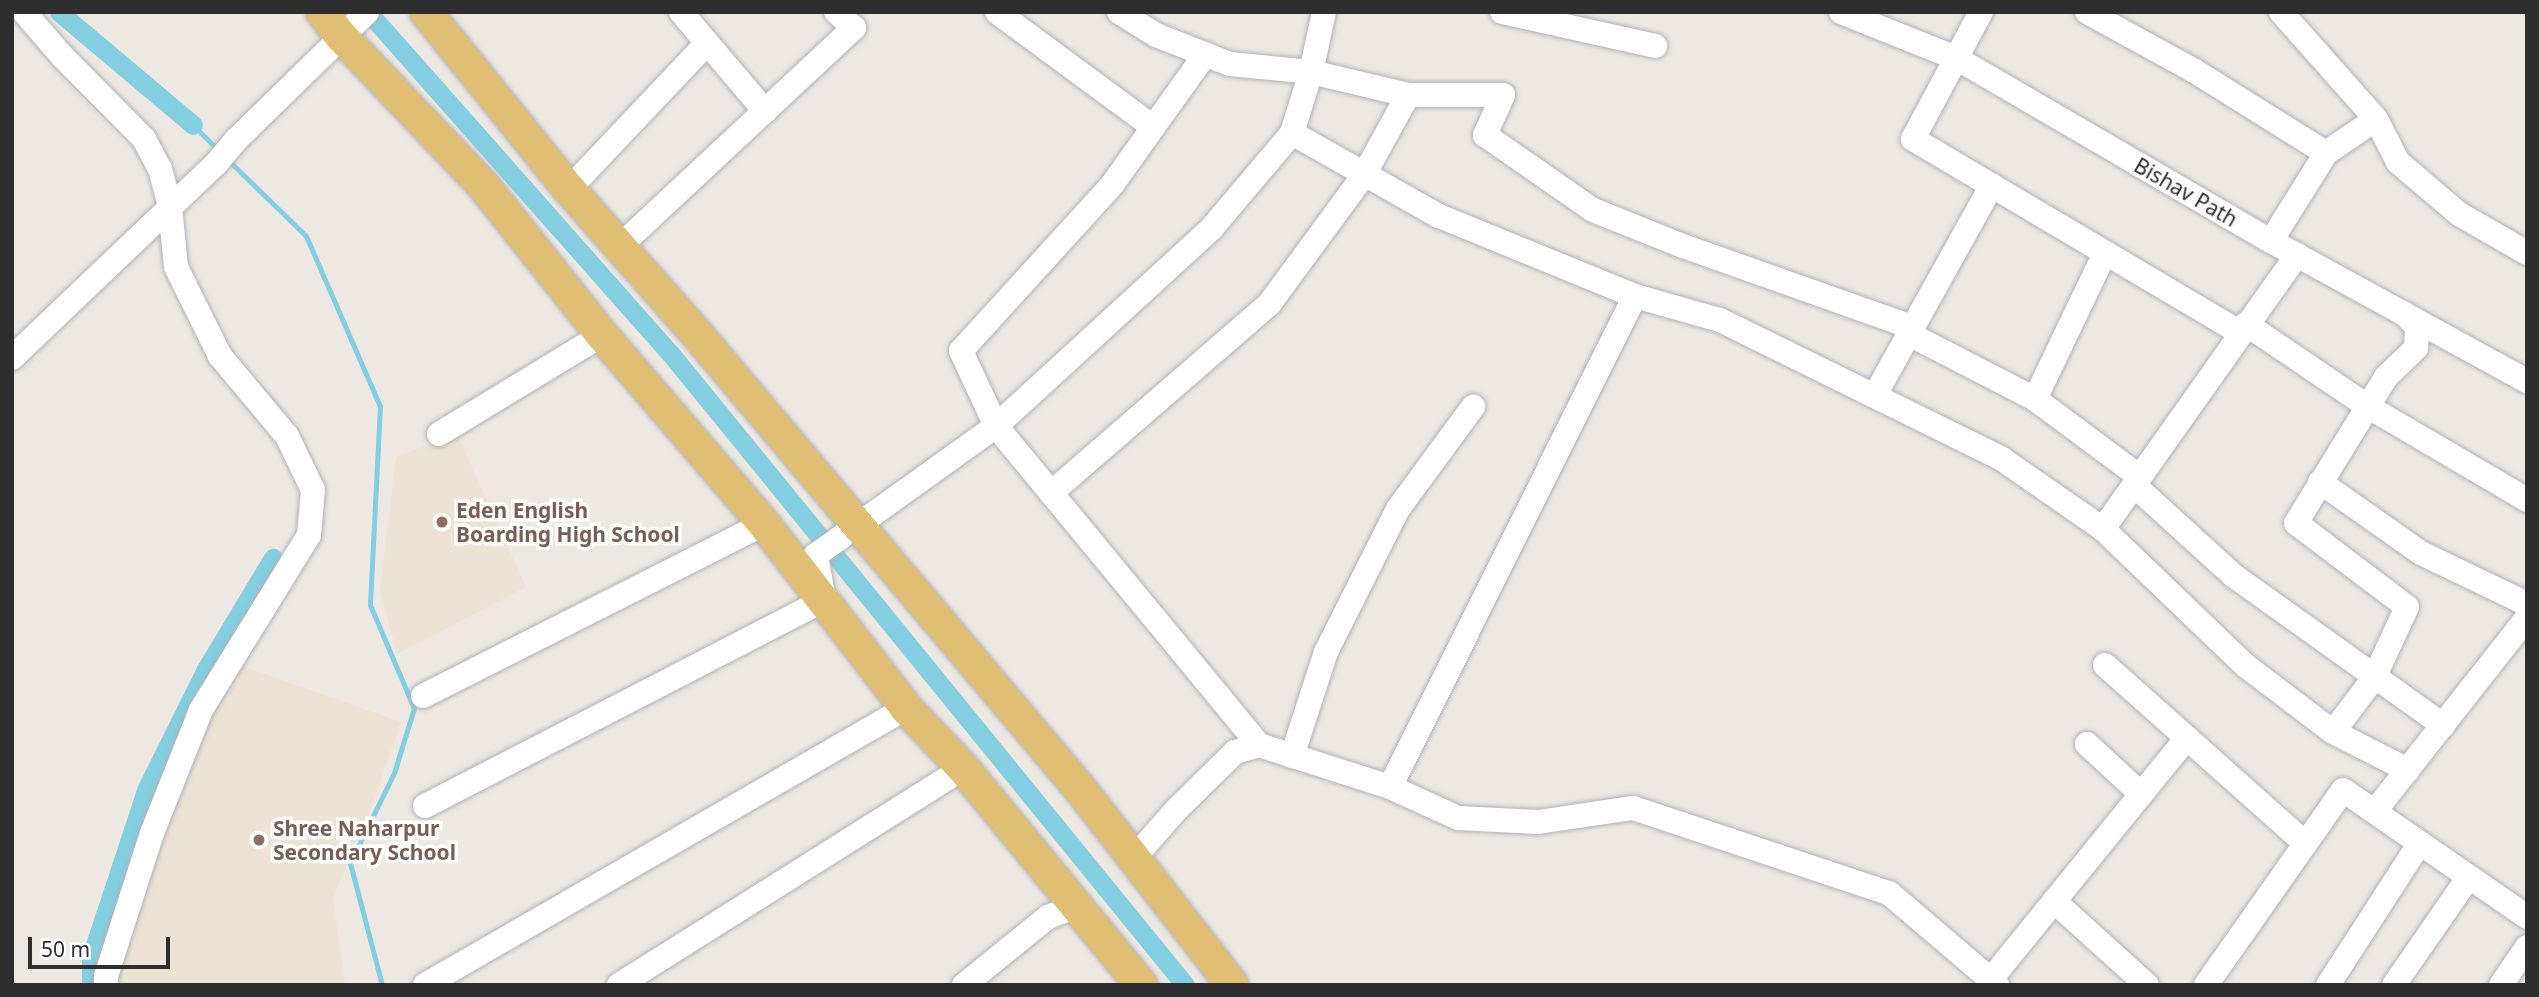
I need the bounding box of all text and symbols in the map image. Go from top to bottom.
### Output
street label: Bishav Path [2130,152,2242,232]
place label: Eden English Boarding High School [456,497,680,547]
marker: Eden English Boarding High School [434,514,450,530]
place label: Shree Naharpur Secondary School [273,815,456,865]
marker: Shree Naharpur Secondary School [251,832,267,848]
scale bar [32,923,173,967]
text: 50 m [41,935,90,963]

